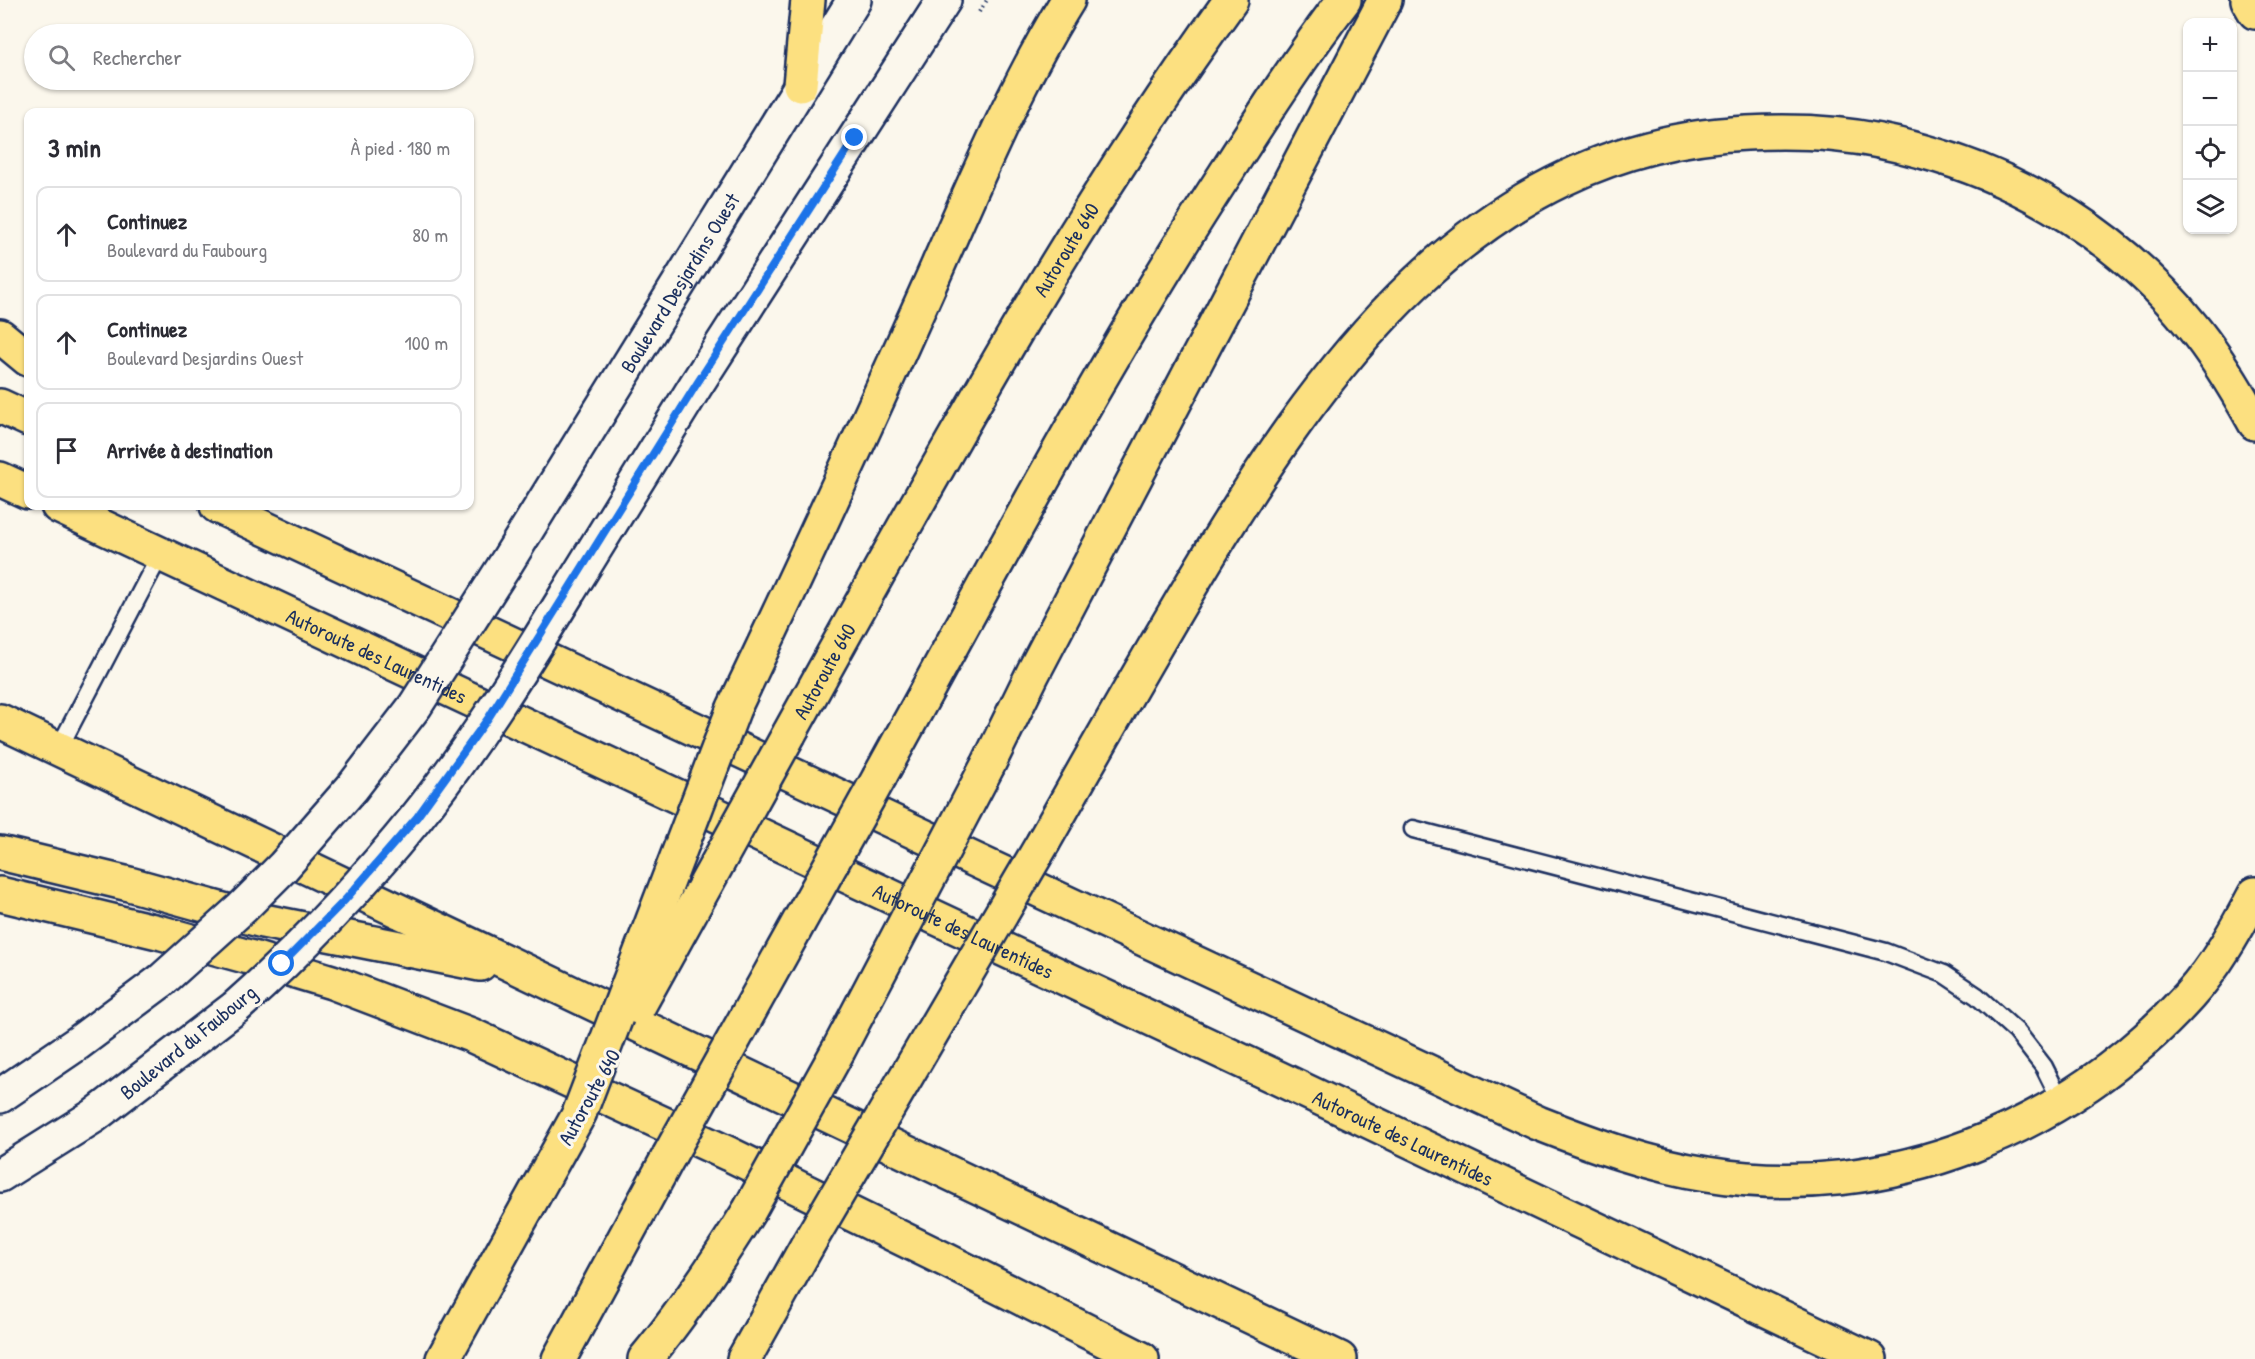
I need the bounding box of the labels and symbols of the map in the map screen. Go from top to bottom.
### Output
route end [841,124,867,150]
street label: Boulevard Desjardins Ouest [613,187,746,378]
street label: Autoroute 640 [1026,197,1106,302]
street label: Autoroute des Laurentides [282,601,472,710]
street label: Autoroute 640 [786,618,862,724]
street label: Autoroute des Laurentides [868,876,1058,985]
route start [268,950,294,976]
street label: Boulevard du Faubourg [114,978,262,1106]
street label: Autoroute 640 [551,1044,627,1150]
street label: Autoroute des Laurentides [1308,1082,1498,1193]

